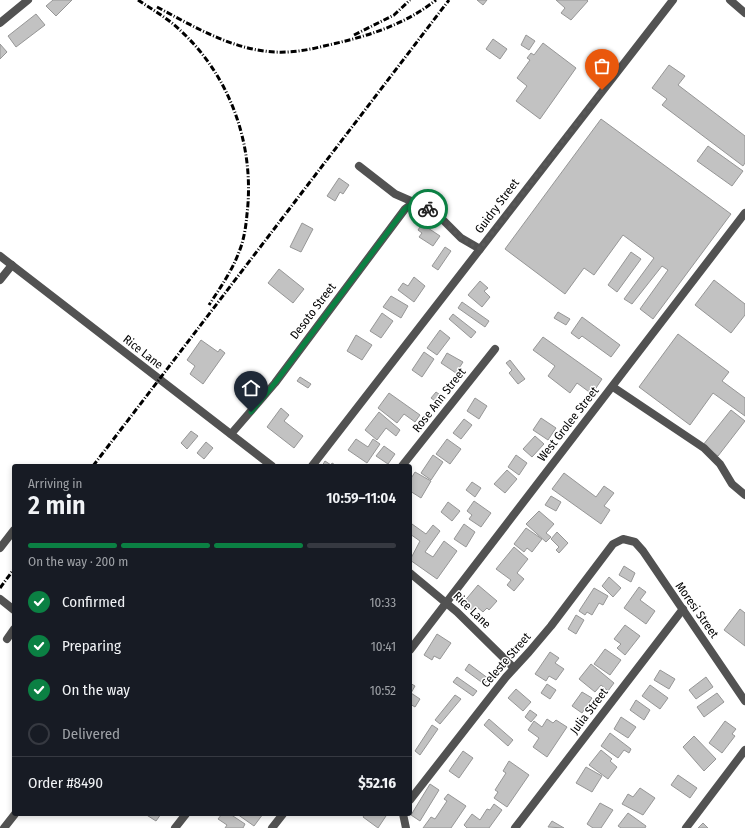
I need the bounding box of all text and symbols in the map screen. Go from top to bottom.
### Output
pin [585,49,619,90]
icon: bag [591,55,613,77]
street label: Guidry Street [472,176,522,236]
courier [408,189,448,229]
icon: bike [417,198,439,220]
street label: Desoto Street [287,280,339,342]
street label: Rice Lane [120,332,166,372]
street label: Rose Ann Street [410,365,469,435]
pin [234,371,268,412]
icon: home [240,377,262,399]
street label: West Grolee Street [534,384,602,464]
text: Arriving in [28,476,82,491]
text: 10:59–11:04 [326,489,396,507]
text: 2 min [28,490,86,521]
text: On the way · 200 m [28,554,128,569]
street label: Moresi Street [673,579,721,641]
street label: Rice Lane [450,589,494,631]
icon: check [28,591,50,613]
text: Confirmed [62,593,125,611]
text: 10:33 [370,595,396,610]
street label: Celeste Street [478,630,534,690]
icon: check [28,635,50,657]
text: Preparing [62,637,121,655]
text: 10:41 [371,639,396,654]
icon: check [28,679,50,701]
text: On the way [62,681,130,699]
text: 10:52 [370,683,396,698]
street label: Julia Street [567,685,611,737]
text: Delivered [62,725,120,743]
text: Order #8490 [28,774,103,792]
text: $52.16 [358,774,396,792]

